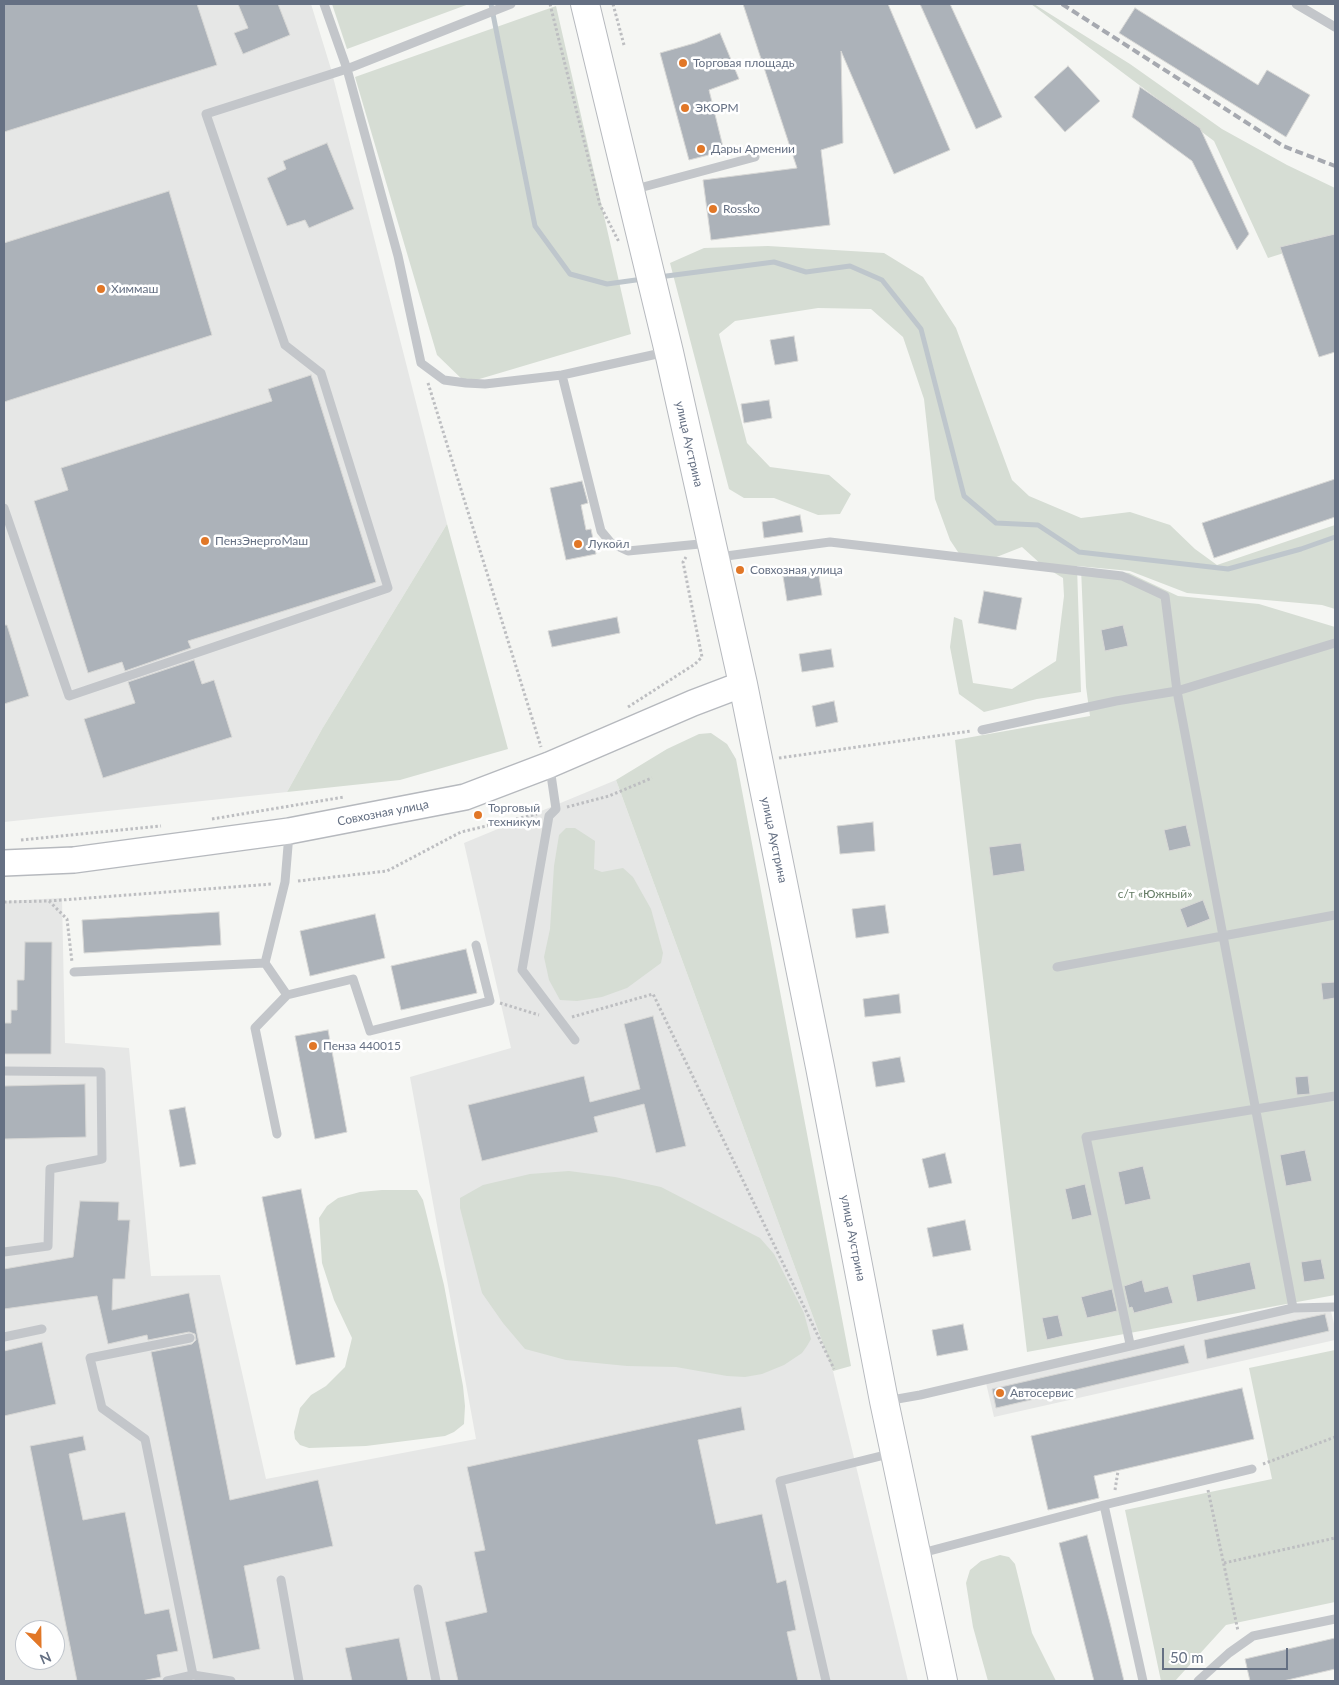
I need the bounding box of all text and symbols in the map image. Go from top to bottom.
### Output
place label: Торговая площадь [693,56,795,70]
marker: Торговая площадь [677,57,689,69]
place label: ЭКОРМ [695,101,739,115]
marker: ЭКОРМ [679,102,691,114]
place label: Дары Армении [711,142,795,156]
marker: Дары Армении [695,143,707,155]
place label: Rossko [723,202,760,216]
marker: Rossko [707,203,719,215]
place label: Химмаш [111,282,158,296]
marker: Химмаш [95,283,107,295]
street label: улица Аустрина [672,400,706,488]
place label: ПензЭнергоМаш [215,534,308,548]
marker: ПензЭнергоМаш [199,535,211,547]
place label: Лукойл [588,537,629,551]
marker: Лукойл [572,538,584,550]
place label: Совхозная улица [750,563,843,577]
marker: Совхозная улица [734,564,746,576]
street label: улица Аустрина [758,796,790,884]
street label: Совхозная улица [336,797,430,829]
place label: Торговый техникум [488,801,541,829]
marker: Торговый техникум [472,809,484,821]
park label: с/т «Южный» [1118,887,1192,901]
place label: Пенза 440015 [323,1039,401,1053]
marker: Пенза 440015 [307,1040,319,1052]
street label: улица Аустрина [838,1194,868,1282]
place label: Автосервис [1010,1386,1074,1400]
marker: Автосервис [994,1387,1006,1399]
north arrow [15,1620,65,1670]
scale bar [1164,1638,1290,1670]
text: N [37,1648,54,1668]
text: 50 m [1170,1648,1204,1666]

